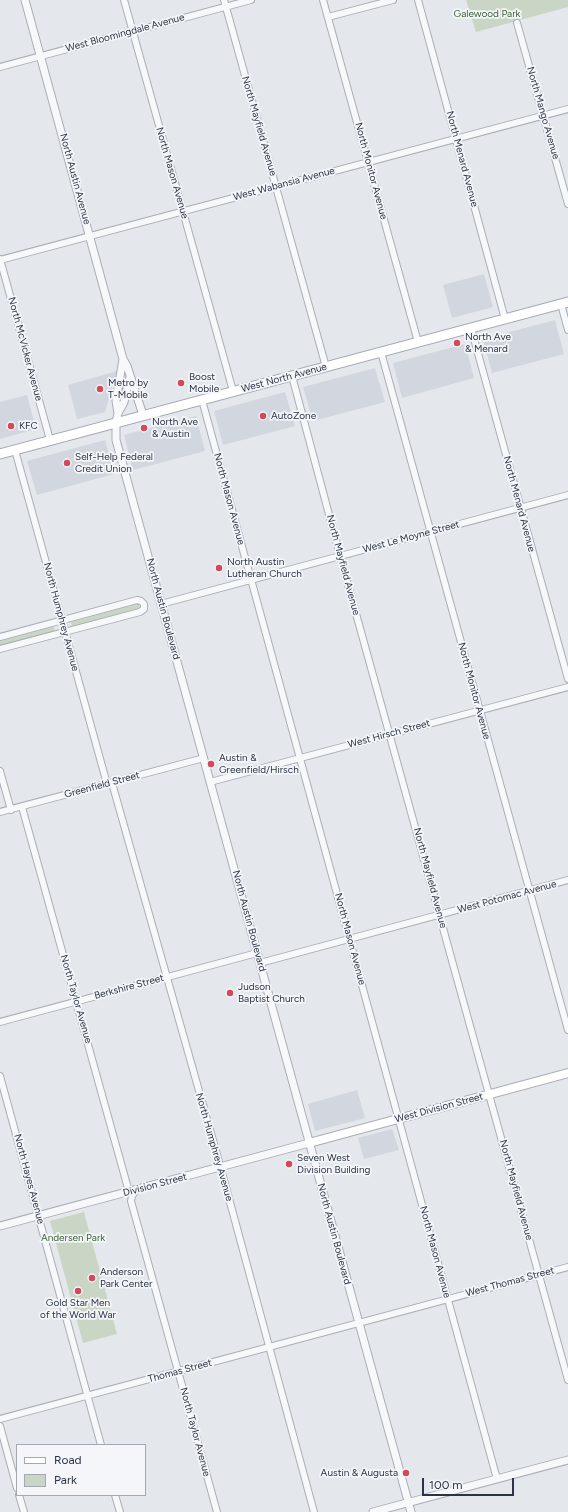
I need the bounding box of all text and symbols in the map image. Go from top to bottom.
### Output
park label: Galewood Park [454,8,520,20]
street label: West Bloomingdale Avenue [64,11,186,55]
street label: North Mango Avenue [524,65,562,161]
street label: North Mayfield Avenue [239,75,279,177]
street label: North Menard Avenue [443,110,481,208]
street label: North Monitor Avenue [352,121,390,221]
street label: North Mason Avenue [153,126,191,220]
street label: North Austin Avenue [57,132,93,226]
street label: West Wabansia Avenue [232,165,336,203]
street label: North McVicker Avenue [5,296,45,402]
place label: North Ave & Menard [465,331,511,354]
marker: North Ave & Menard [452,338,462,348]
street label: West North Avenue [240,361,328,395]
place label: Boost Mobile [189,371,219,394]
place label: Metro by T-Mobile [108,377,148,400]
marker: Boost Mobile [176,378,186,388]
marker: Metro by T-Mobile [95,384,105,394]
place label: AutoZone [271,410,316,422]
marker: AutoZone [258,411,268,421]
place label: North Ave & Austin [152,416,198,440]
place label: KFC [19,420,38,432]
marker: KFC [6,421,16,431]
marker: North Ave & Austin [139,423,149,433]
place label: Self-Help Federal Credit Union [75,451,153,474]
street label: North Mason Avenue [211,452,247,546]
street label: North Menard Avenue [500,455,538,553]
marker: Self-Help Federal Credit Union [62,458,72,468]
street label: North Mayfield Avenue [324,514,362,616]
street label: West Le Moyne Street [361,518,461,556]
place label: North Austin Lutheran Church [227,556,302,580]
street label: North Austin Boulevard [144,557,182,661]
street label: North Humphrey Avenue [41,561,81,673]
marker: North Austin Lutheran Church [214,563,224,573]
street label: North Monitor Avenue [455,641,493,741]
street label: West Hirsch Street [346,717,432,751]
place label: Austin & Greenfield/Hirsch [219,752,299,776]
marker: Austin & Greenfield/Hirsch [206,759,216,769]
street label: Greenfield Street [63,769,141,801]
street label: North Mayfield Avenue [411,827,449,929]
street label: North Austin Boulevard [230,869,268,973]
street label: West Potomac Avenue [456,878,558,916]
street label: North Mason Avenue [332,892,368,986]
street label: North Taylor Avenue [58,953,94,1045]
street label: Berkshire Street [93,972,165,1002]
place label: Judson Baptist Church [238,981,305,1004]
marker: Judson Baptist Church [225,988,235,998]
street label: West Division Street [393,1090,485,1126]
street label: North Humphrey Avenue [193,1091,235,1203]
street label: North Hayes Avenue [11,1133,47,1225]
street label: North Mayfield Avenue [497,1139,535,1241]
place label: Seven West Division Building [297,1152,370,1176]
marker: Seven West Division Building [284,1159,294,1169]
street label: Division Street [122,1171,188,1199]
street label: North Austin Boulevard [315,1182,353,1286]
street label: North Mason Avenue [417,1205,453,1299]
park label: Andersen Park [41,1232,105,1244]
street label: West Thomas Street [464,1264,556,1300]
place label: Anderson Park Center [100,1266,152,1290]
marker: Anderson Park Center [87,1273,97,1283]
marker: Gold Star Men of the World War [73,1286,83,1296]
place label: Gold Star Men of the World War [40,1297,116,1320]
street label: Thomas Street [147,1357,213,1385]
street label: North Taylor Avenue [177,1386,213,1478]
legend [16,1444,146,1496]
text: Road [54,1453,82,1467]
place label: Austin & Augusta [321,1467,398,1479]
marker: Austin & Augusta [401,1468,411,1478]
scale bar [424,1470,516,1496]
text: Park [54,1473,77,1487]
text: 100 m [429,1478,463,1492]

